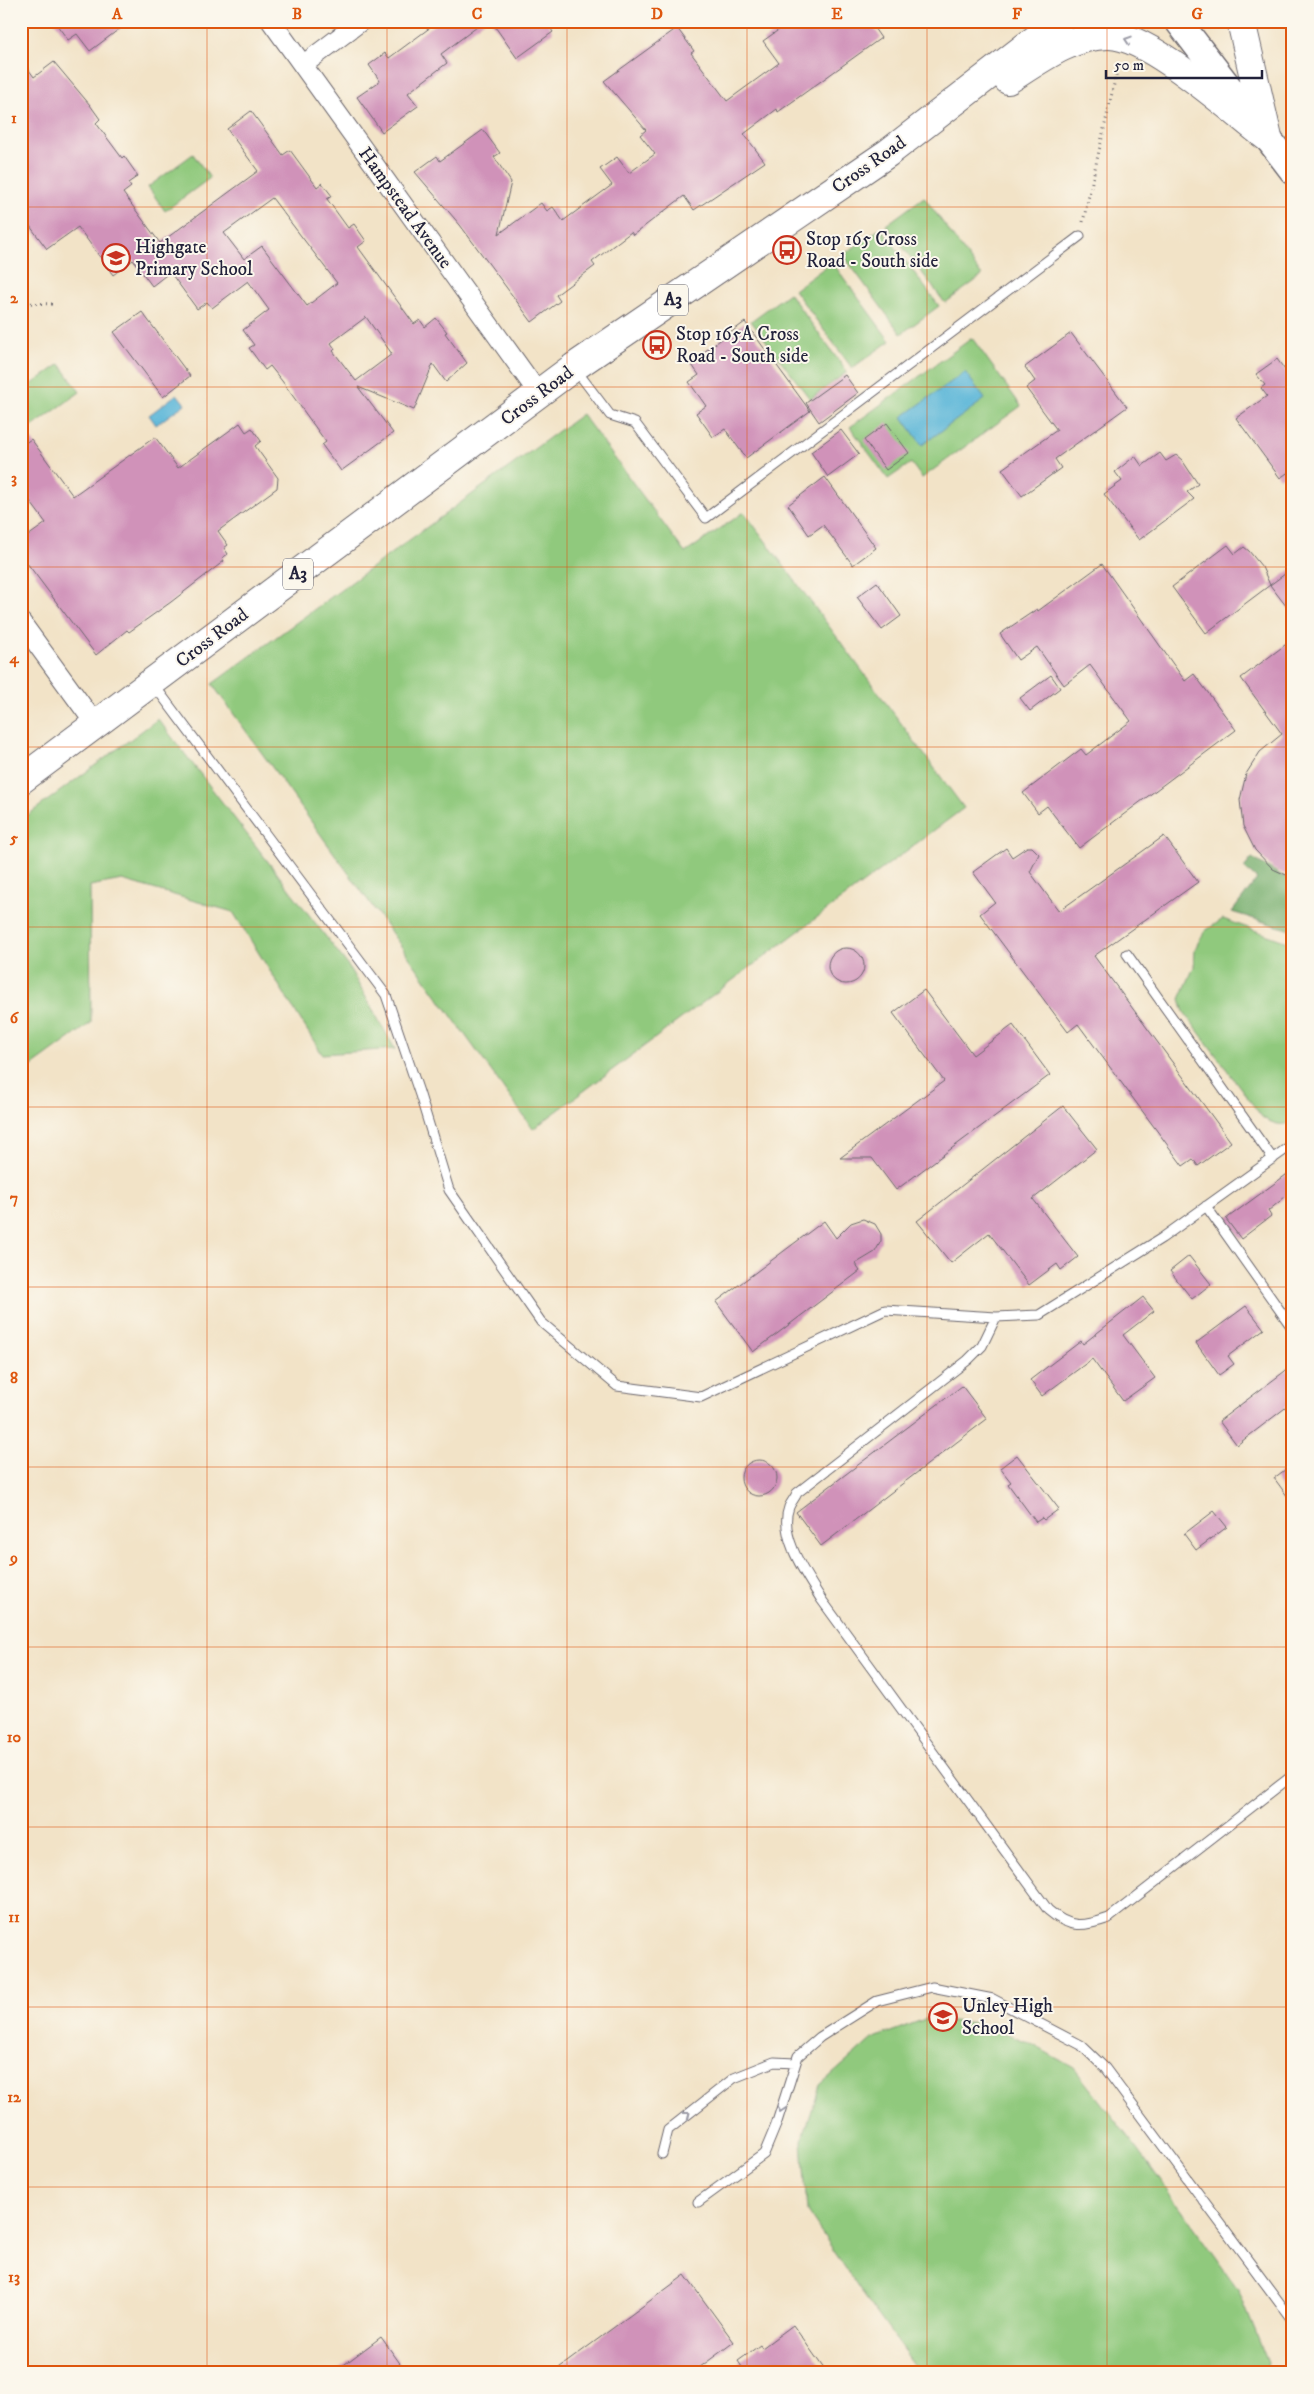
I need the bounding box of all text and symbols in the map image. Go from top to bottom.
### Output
text: A [111,4,123,24]
text: B [292,4,302,24]
text: C [472,4,482,24]
text: D [651,4,663,24]
text: E [831,4,843,24]
text: F [1012,4,1022,24]
text: G [1191,4,1203,24]
one-way arrow [1125,36,1133,46]
scale bar [1106,48,1263,80]
text: 50 m [1114,56,1144,75]
text: 1 [11,108,17,128]
street label: Cross Road [828,131,911,199]
street label: Hampstead Avenue [353,143,457,273]
place label: Stop 165 Cross Road - South side [806,228,938,273]
bus stop icon: Stop 165 Cross Road - South side [772,235,802,265]
place label: Highgate Primary School [135,236,253,281]
school or university icon: Highgate Primary School [101,243,131,273]
road number: A3 [658,284,688,316]
text: 2 [10,288,19,308]
place label: Stop 165A Cross Road - South side [676,323,808,368]
bus stop icon: Stop 165A Cross Road - South side [642,330,672,360]
street label: Cross Road [496,361,578,431]
text: 3 [11,468,17,488]
road number: A3 [283,558,313,590]
street label: Cross Road [171,603,253,673]
text: 4 [8,648,19,668]
text: 5 [9,828,18,848]
text: 6 [10,1008,20,1028]
text: 7 [10,1188,18,1208]
text: 8 [10,1368,18,1388]
text: 9 [9,1548,18,1568]
text: 10 [7,1727,22,1747]
text: 11 [8,1907,20,1927]
place label: Unley High School [962,1995,1053,2040]
school or university icon: Unley High School [928,2002,958,2032]
text: 12 [7,2087,22,2107]
one-way arrow [777,2105,787,2113]
one-way arrow [681,2112,690,2121]
text: 13 [8,2267,20,2287]

